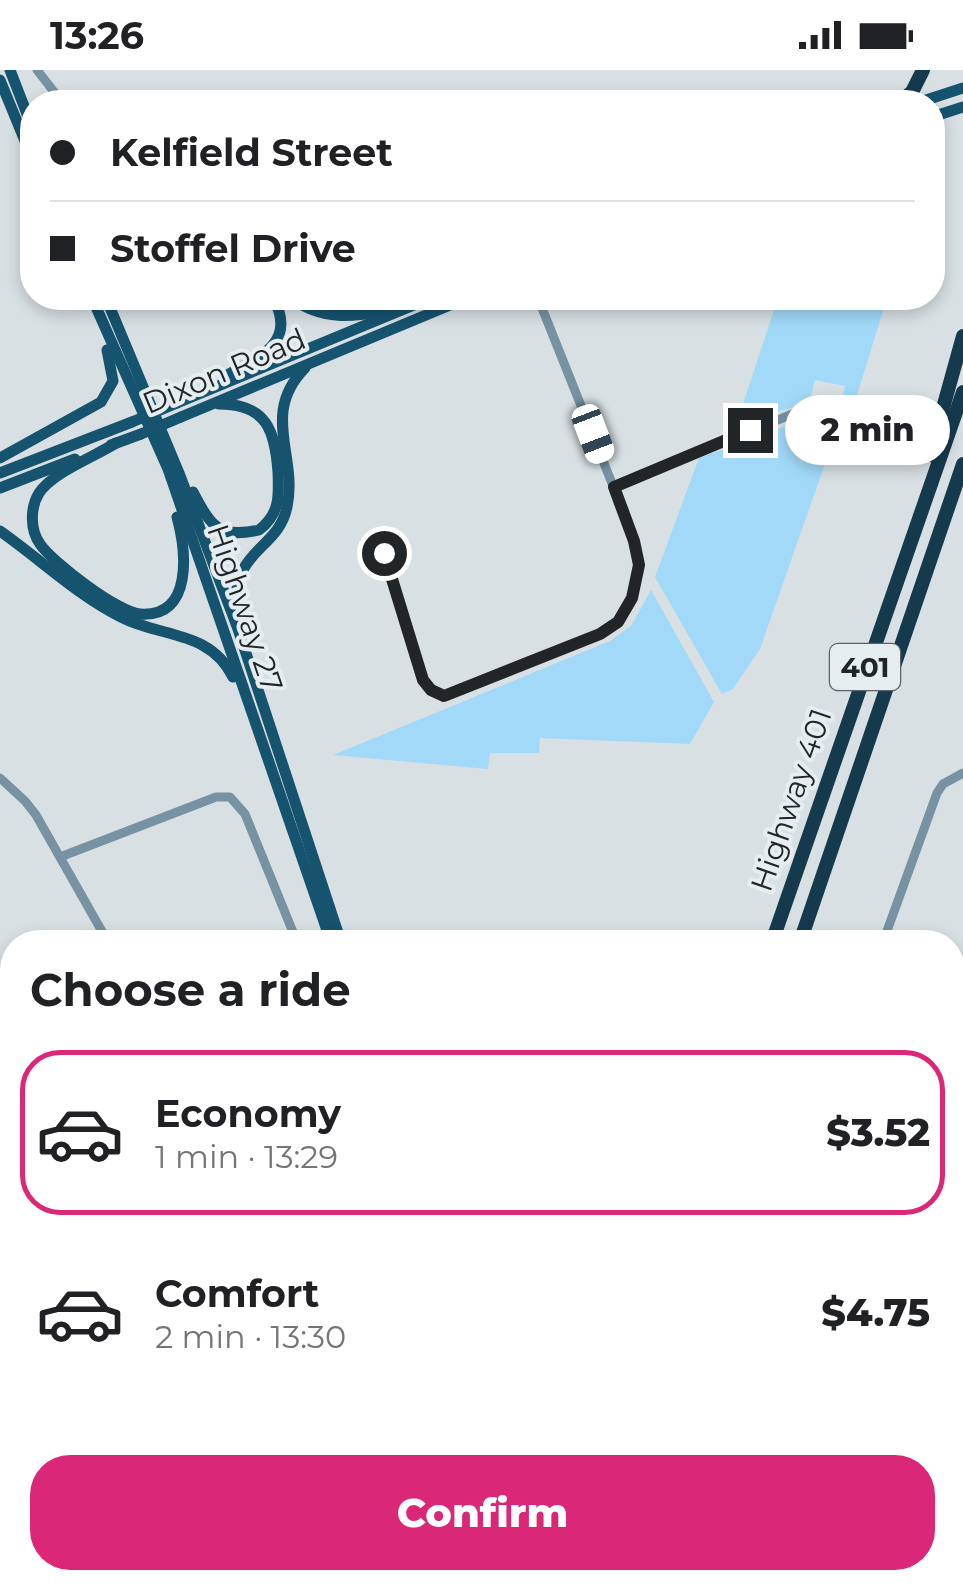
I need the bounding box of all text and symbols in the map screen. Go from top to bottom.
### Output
text: 13:26 [50,12,144,59]
text: Kelfield Street [110,129,393,176]
text: Stoffel Drive [110,225,356,272]
street label: Dixon Road [137,320,311,422]
callout: 2 min [785,395,950,465]
car [568,401,618,467]
route end [728,408,773,453]
text: 2 min [820,410,915,449]
street label: Highway 27 [199,519,291,697]
route start [362,531,407,576]
road number: 401 [830,644,900,690]
street label: Highway 401 [742,704,840,896]
text: Choose a ride [30,962,351,1017]
icon: car [35,1088,125,1178]
text: Economy [155,1090,341,1137]
text: $3.52 [826,1109,930,1156]
text: 1 min · 13:29 [155,1137,338,1176]
icon: car [35,1268,125,1358]
text: Comfort [155,1270,319,1317]
text: $4.75 [821,1289,930,1336]
text: 2 min · 13:30 [155,1317,346,1356]
button: Confirm [30,1455,935,1570]

